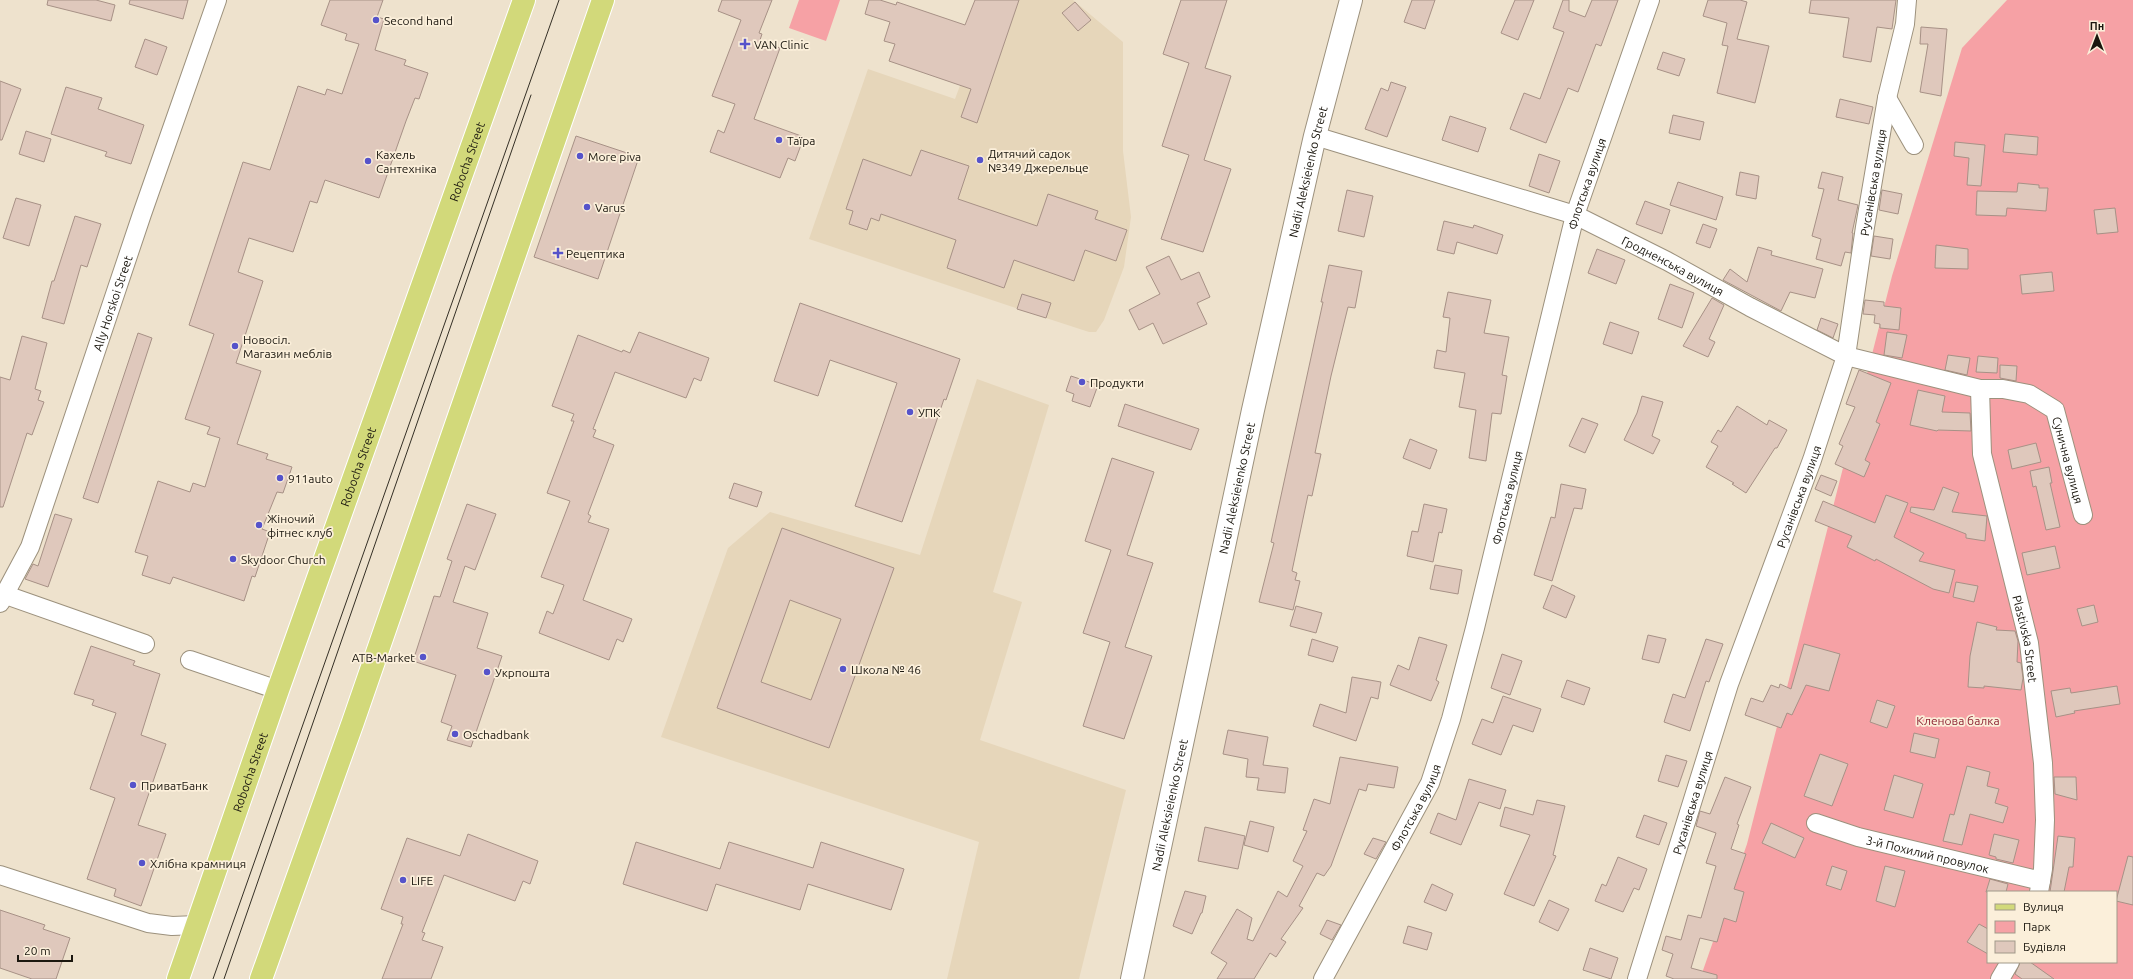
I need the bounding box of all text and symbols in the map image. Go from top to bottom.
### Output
place label: Second hand [384,14,453,27]
marker: Second hand [371,15,381,25]
north arrow [2077,16,2117,56]
text: Пн [2090,20,2104,32]
marker: VAN Clinic [739,38,751,50]
place label: VAN Clinic [754,38,809,51]
street label: Nadii Aleksieienko Street [1286,105,1329,239]
street label: Robocha Street [446,120,487,203]
street label: Русанівська вулиця [1857,128,1888,237]
place label: Таїра [787,134,815,147]
marker: Таїра [774,135,784,145]
street label: Флотська вулиця [1565,136,1608,231]
place label: Дитячий садок №349 Джерельце [988,147,1089,174]
place label: Кахель Сантехніка [376,148,437,175]
place label: More piva [588,150,641,163]
marker: More piva [575,151,585,161]
marker: Дитячий садок №349 Джерельце [975,155,985,165]
marker: Кахель Сантехніка [363,156,373,166]
place label: Varus [595,201,625,214]
marker: Varus [582,202,592,212]
street label: Гродненська вулиця [1620,233,1726,298]
place label: Рецептика [566,247,625,260]
marker: Рецептика [553,248,563,258]
street label: Ally Horskoi Street [90,253,134,352]
place label: Новосіл. Магазин меблів [243,333,332,360]
marker: Новосіл. Магазин меблів [230,341,240,351]
place label: Продукти [1090,376,1144,389]
marker: Продукти [1077,377,1087,387]
place label: УПК [918,406,941,419]
marker: УПК [905,407,915,417]
street label: Сунична вулиця [2051,415,2086,505]
street label: Nadii Aleksieienko Street [1216,421,1257,555]
street label: Robocha Street [338,425,378,508]
street label: Русанівська вулиця [1774,444,1823,549]
street label: Флотська вулиця [1489,449,1524,546]
place label: 911auto [288,472,333,485]
marker: 911auto [275,473,285,483]
place label: Жіночий фітнес клуб [267,512,333,539]
marker: Жіночий фітнес клуб [254,520,264,530]
place label: Skydoor Church [241,553,326,566]
marker: Skydoor Church [228,554,238,564]
street label: Plastivska Street [2011,594,2040,683]
place label: ATB-Market [352,651,415,664]
marker: ATB-Market [418,652,428,662]
place label: Школа № 46 [851,663,921,676]
marker: Школа № 46 [838,664,848,674]
place label: Укрпошта [495,666,550,679]
marker: Укрпошта [482,667,492,677]
park label: Кленова балка [1916,714,2000,727]
place label: Oschadbank [463,728,529,741]
marker: Oschadbank [450,729,460,739]
street label: Robocha Street [230,730,269,814]
street label: Nadii Aleksieienko Street [1149,738,1189,872]
street label: Русанівська вулиця [1670,749,1714,856]
street label: Флотська вулиця [1388,762,1442,853]
place label: ПриватБанк [141,779,208,792]
marker: ПриватБанк [128,780,138,790]
street label: 3-й Похилий провулок [1865,833,1990,875]
place label: Хлібна крамниця [150,857,246,870]
marker: Хлібна крамниця [137,858,147,868]
place label: LIFE [411,874,433,887]
marker: LIFE [398,875,408,885]
legend [1987,891,2117,963]
text: Вулиця [2023,900,2064,913]
text: Парк [2023,920,2051,933]
scale bar [18,937,72,963]
text: Будівля [2023,940,2066,953]
text: 20 m [24,944,51,957]

